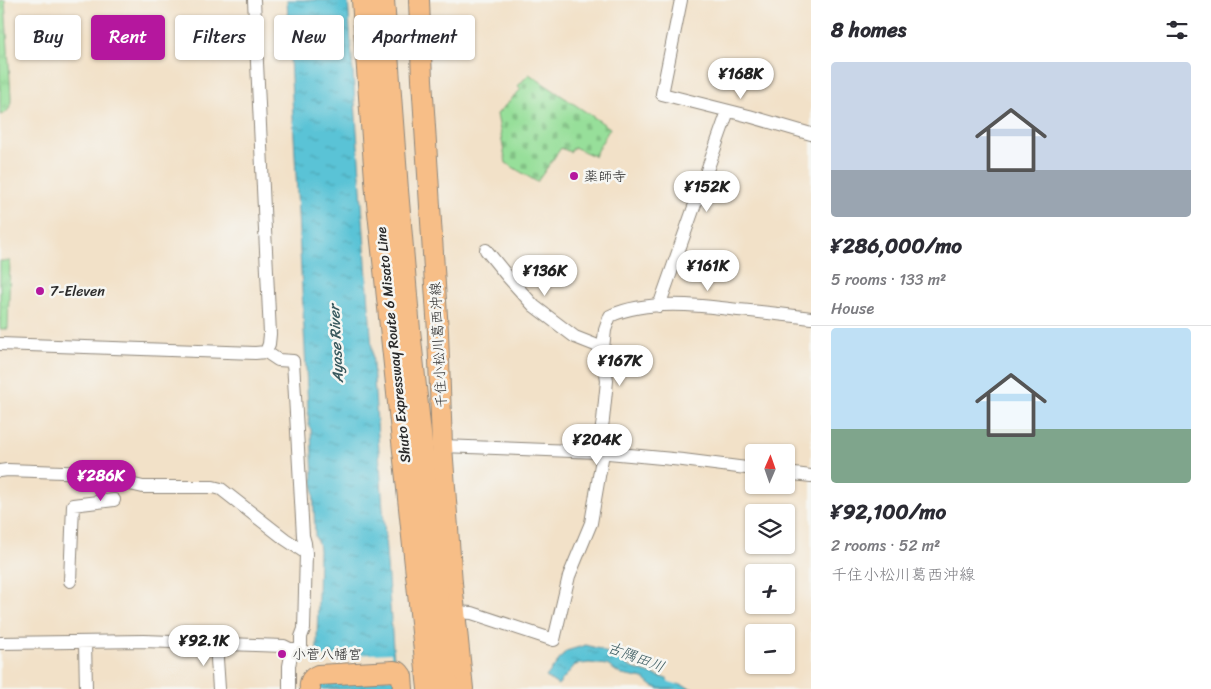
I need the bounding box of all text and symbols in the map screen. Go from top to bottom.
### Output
text: 8 homes [831,11,906,49]
chip: Buy [15,15,81,60]
chip: Rent [91,15,165,60]
chip: Filters [175,15,264,60]
chip: New [274,15,344,60]
chip: Apartment [354,15,475,60]
icon: filters [1163,16,1191,44]
pin: ¥168K [706,58,776,100]
text: ¥168K [719,59,763,88]
icon: home [966,95,1056,185]
place label: 薬師寺 [584,164,626,189]
marker: 薬師寺 [568,170,580,182]
pin: ¥152K [672,170,742,213]
text: ¥152K [685,172,729,201]
street label: Shuto Expressway Route 6 Misato Line [369,226,418,464]
text: ¥286,000/mo [831,227,962,265]
pin: ¥161K [673,250,743,292]
text: ¥161K [687,251,729,280]
pin: ¥136K [510,254,580,297]
text: ¥136K [523,256,567,285]
text: 5 rooms · 133 m² [831,265,946,294]
place label: 7-Eleven [50,279,105,304]
street label: 千住小松川葛西沖線 [423,281,454,409]
marker: 7-Eleven [34,285,46,297]
text: House [831,294,874,323]
water label: Ayase River [321,302,351,385]
pin: ¥167K [585,344,655,387]
text: ¥167K [598,346,642,375]
icon: home [966,360,1056,450]
pin: ¥204K [562,424,632,466]
text: ¥204K [573,425,621,454]
north arrow [745,444,795,494]
map controls [745,444,795,674]
pin: ¥286K [66,460,136,502]
text: ¥286K [78,461,124,490]
text: ¥92,100/mo [831,493,946,531]
button: layers [745,504,795,554]
text: 2 rooms · 52 m² [831,531,940,560]
text: 千住小松川葛西沖線 [831,560,975,589]
button: + [745,564,795,614]
pin: ¥92.1K [163,624,245,667]
button: − [745,624,795,674]
text: ¥92.1K [179,626,229,655]
water label: 古隅田川 [603,634,669,680]
place label: 小菅八幡宮 [292,642,362,667]
marker: 小菅八幡宮 [276,648,288,660]

